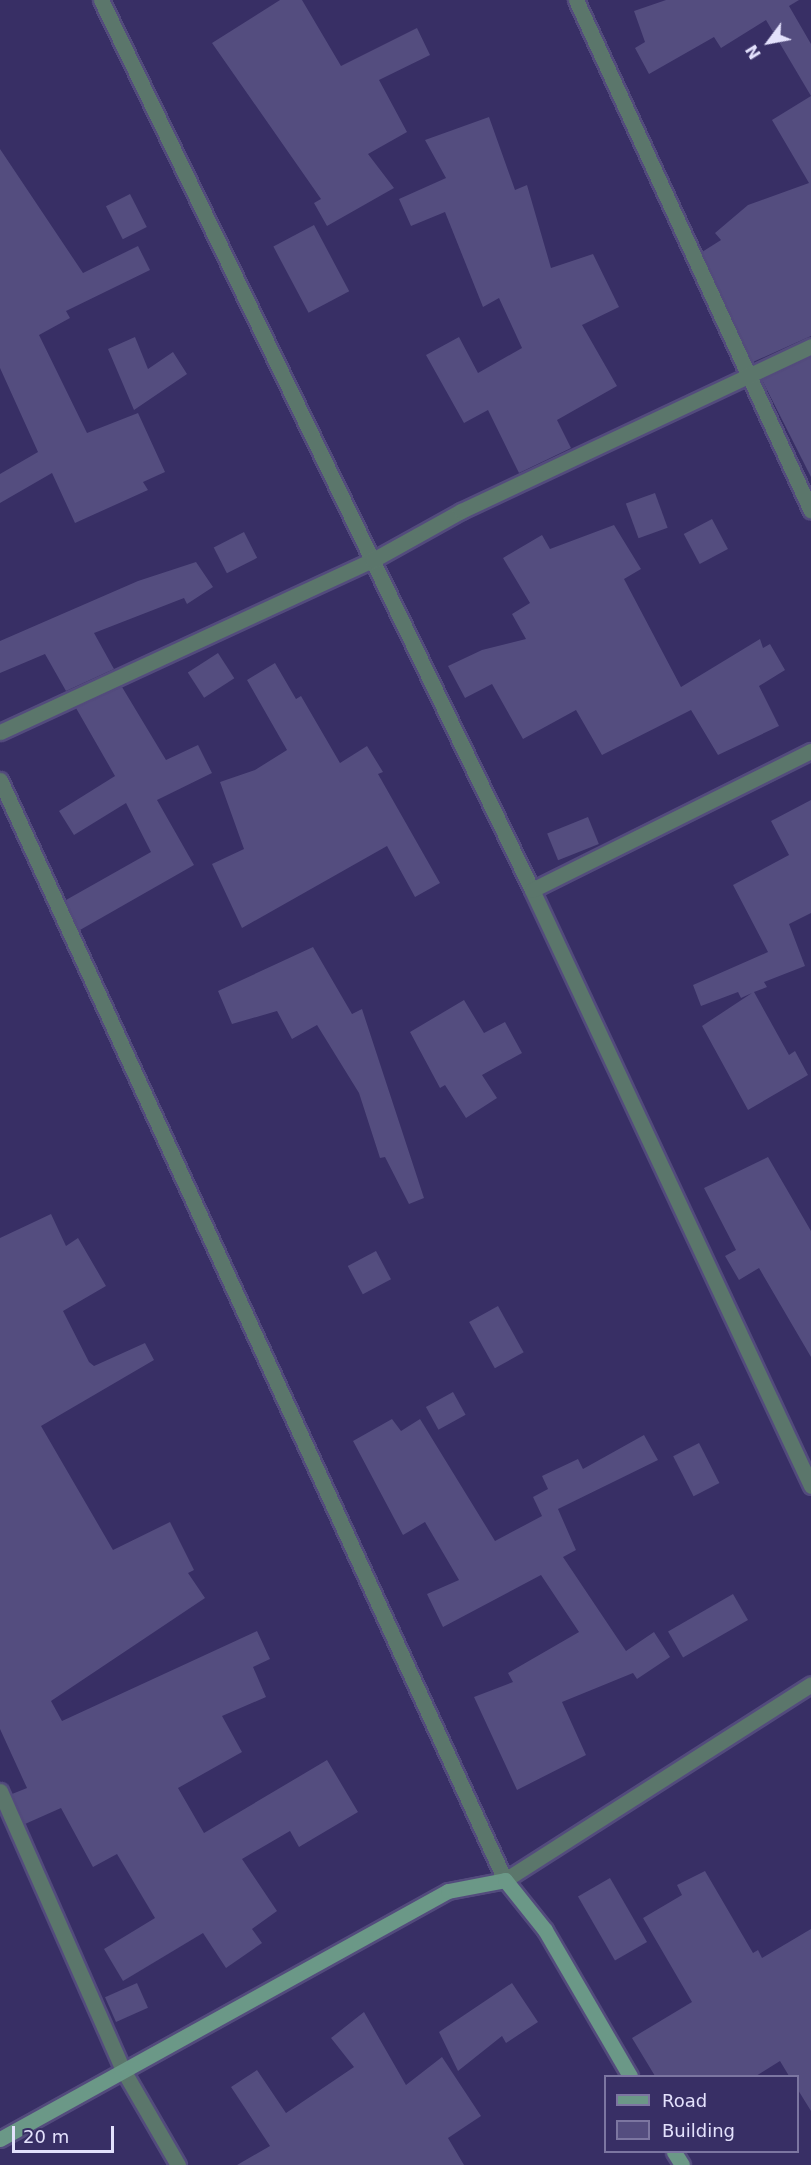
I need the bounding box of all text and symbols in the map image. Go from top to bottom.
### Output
north arrow [739,12,799,72]
text: N [742,41,765,63]
legend [604,2075,799,2153]
text: Road [662,2090,707,2111]
scale bar [15,2114,117,2152]
text: Building [662,2120,735,2141]
text: 20 m [23,2126,69,2147]

